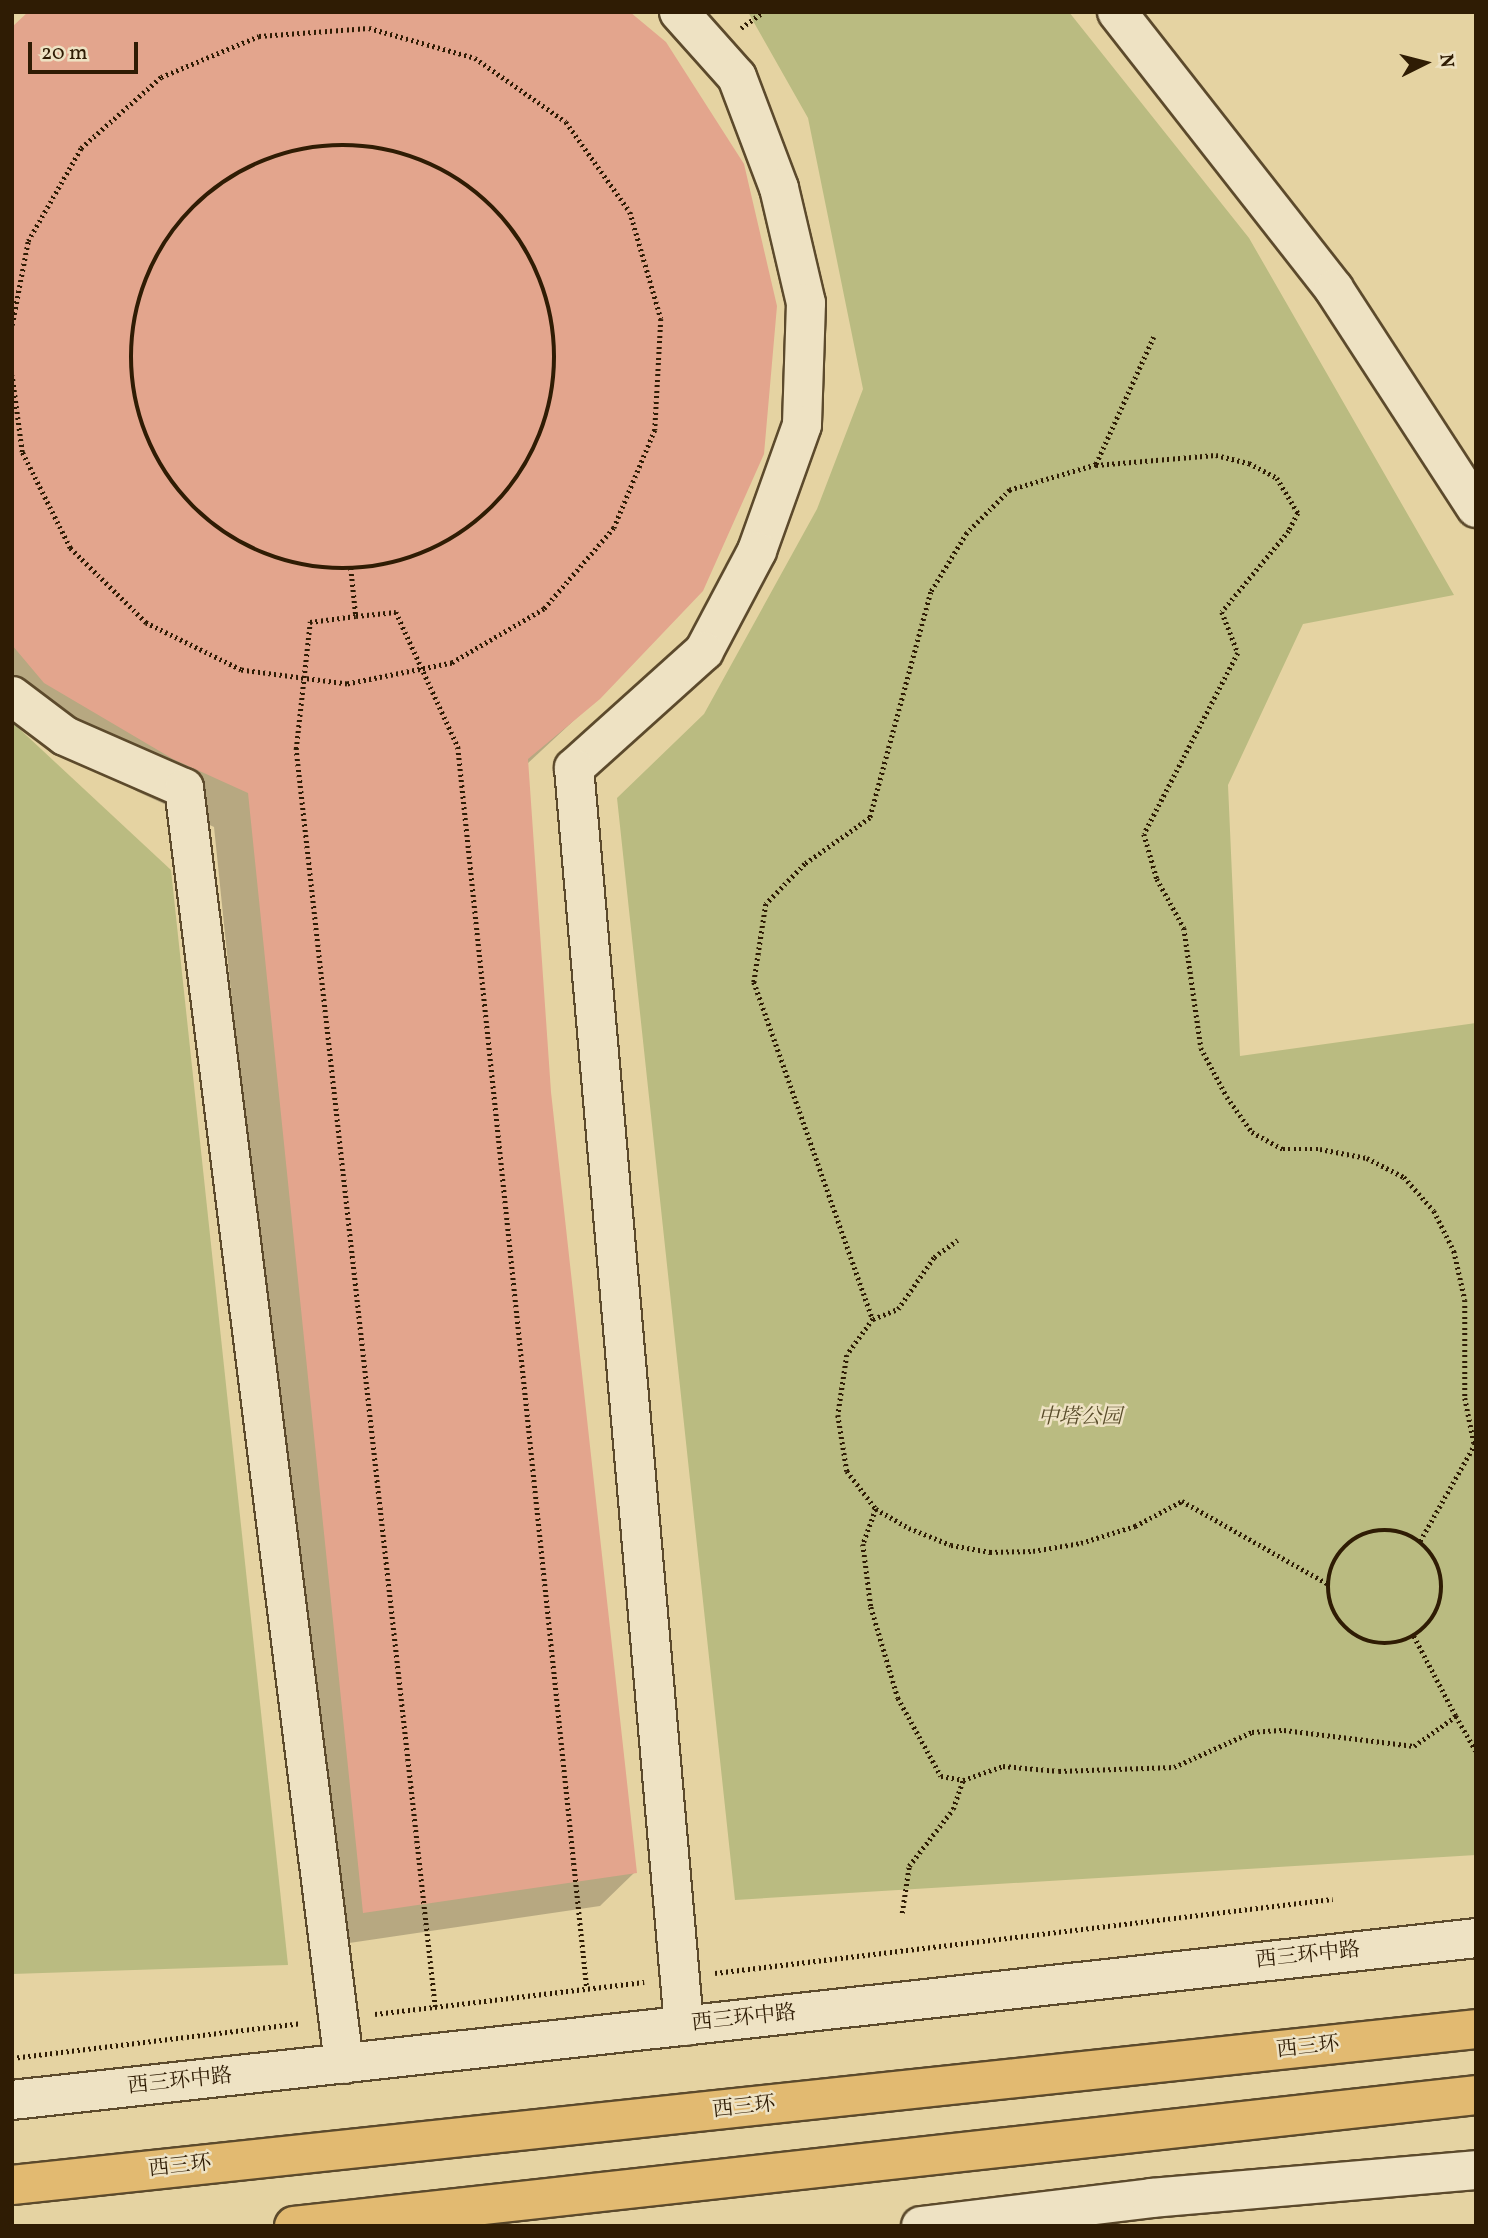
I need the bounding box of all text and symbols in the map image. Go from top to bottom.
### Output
scale bar [32,28,142,72]
north arrow [1390,28,1460,98]
text: 20 m [41,39,87,68]
text: N [1432,53,1460,69]
park label: 中塔公园 [1038,1405,1122,1431]
street label: 西三环中路 [1254,1938,1362,1974]
street label: 西三环中路 [690,2001,798,2037]
street label: 西三环 [1275,2032,1341,2064]
street label: 西三环中路 [126,2064,234,2100]
street label: 西三环 [711,2092,777,2124]
street label: 西三环 [147,2151,213,2183]

